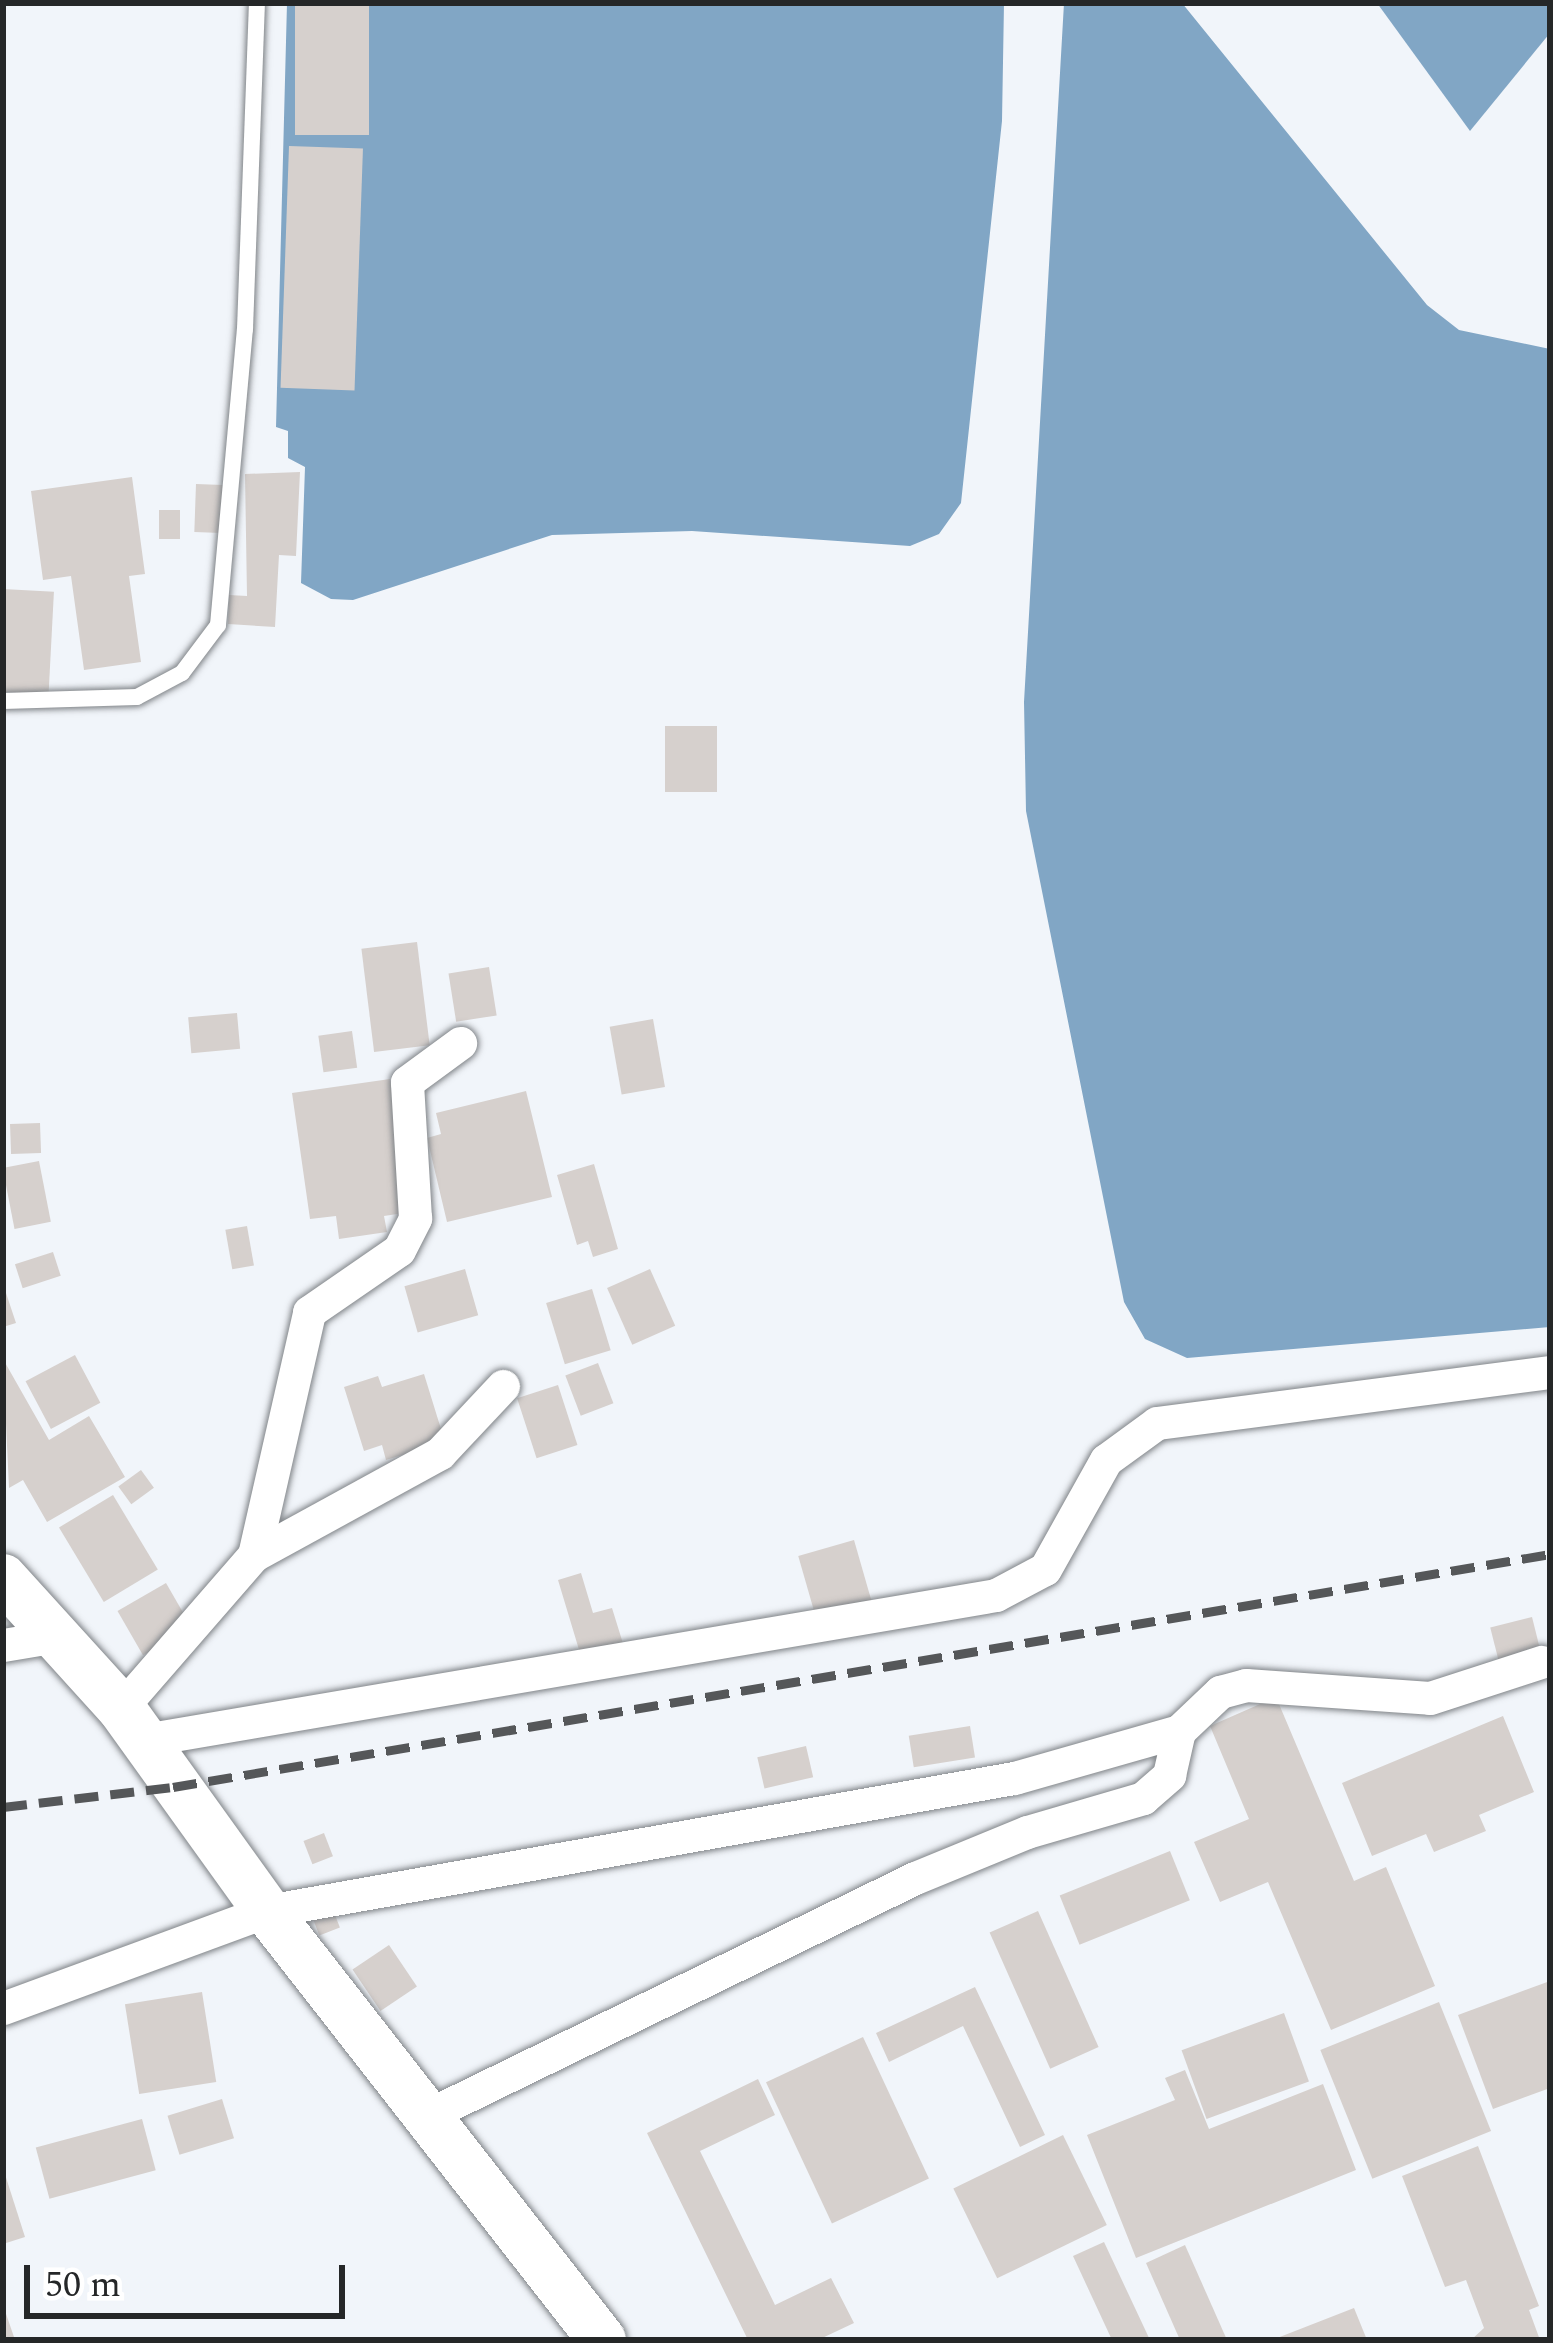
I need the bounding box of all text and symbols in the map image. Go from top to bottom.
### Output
scale bar [30,2241,351,2315]
text: 50 m [45,2258,121,2313]

